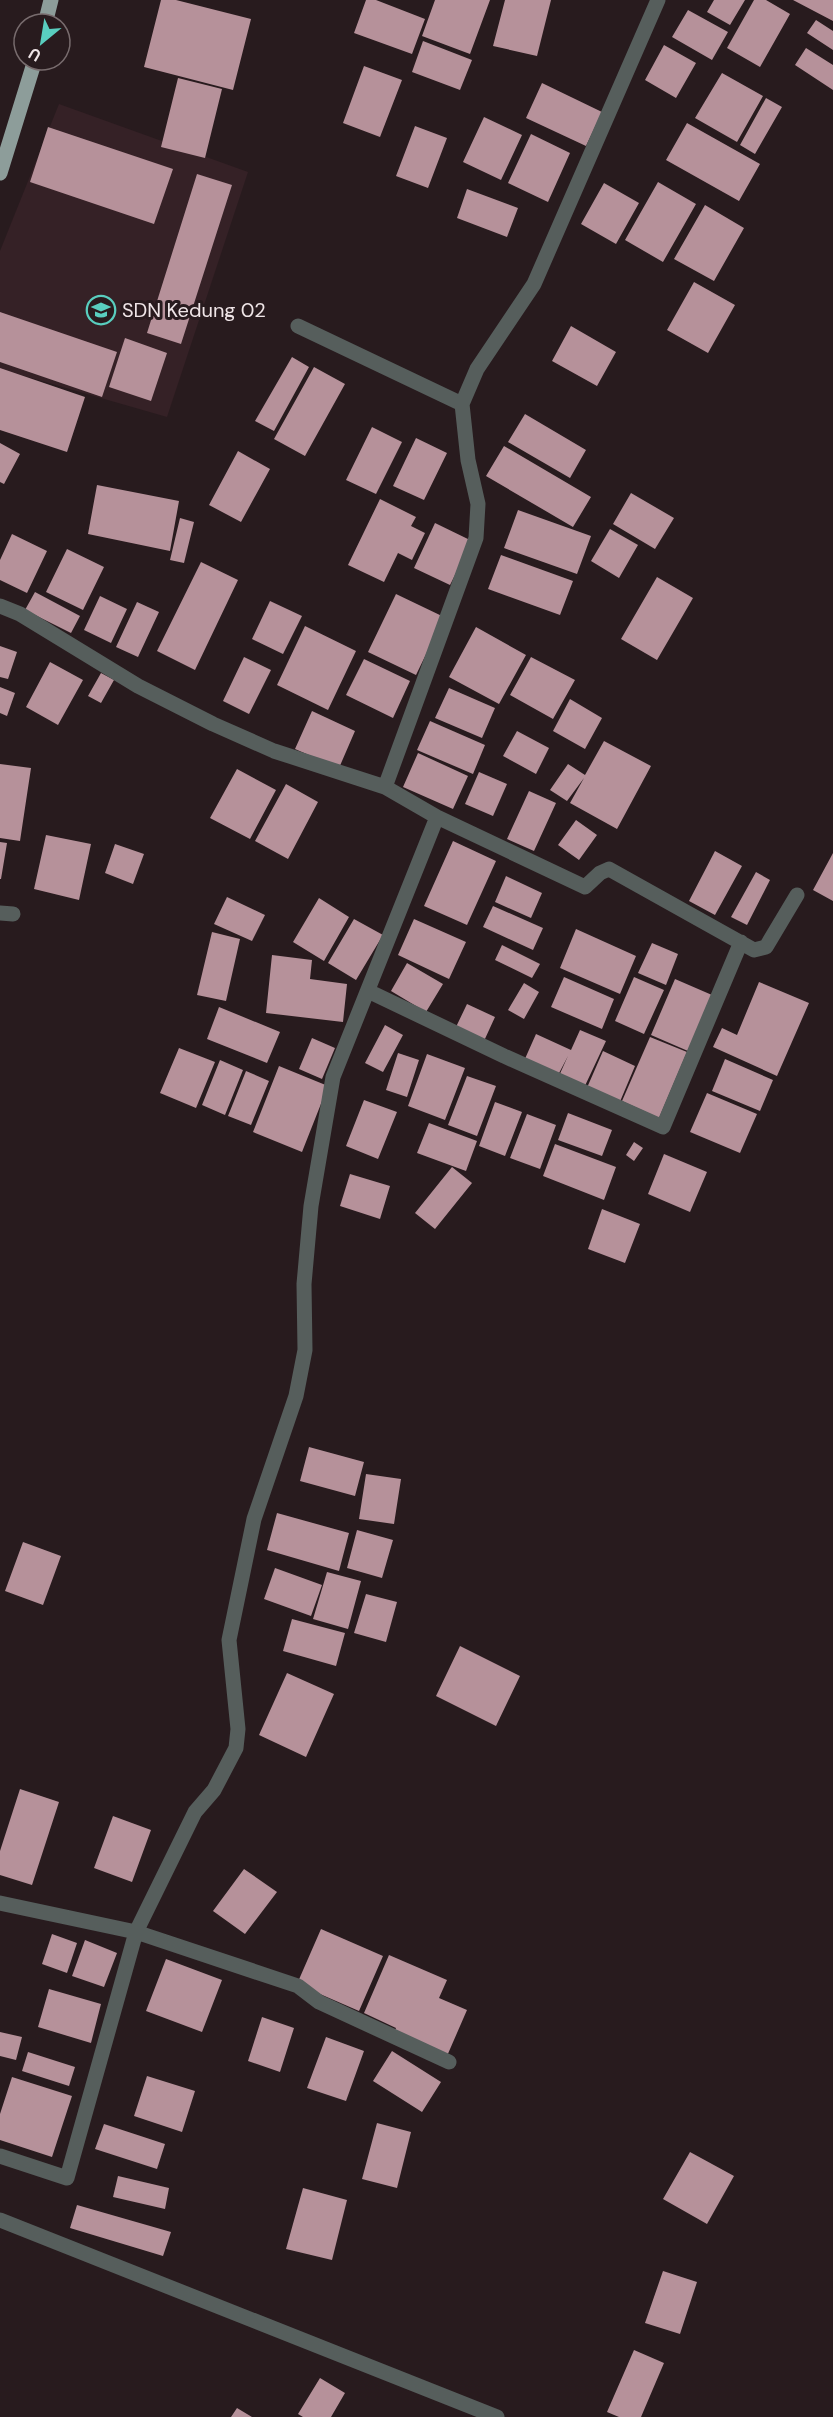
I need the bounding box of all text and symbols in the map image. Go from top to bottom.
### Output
north arrow [12,12,72,72]
text: U [25,43,45,66]
school or university icon: SDN Kedung 02 [85,294,117,326]
place label: SDN Kedung 02 [122,297,266,323]

